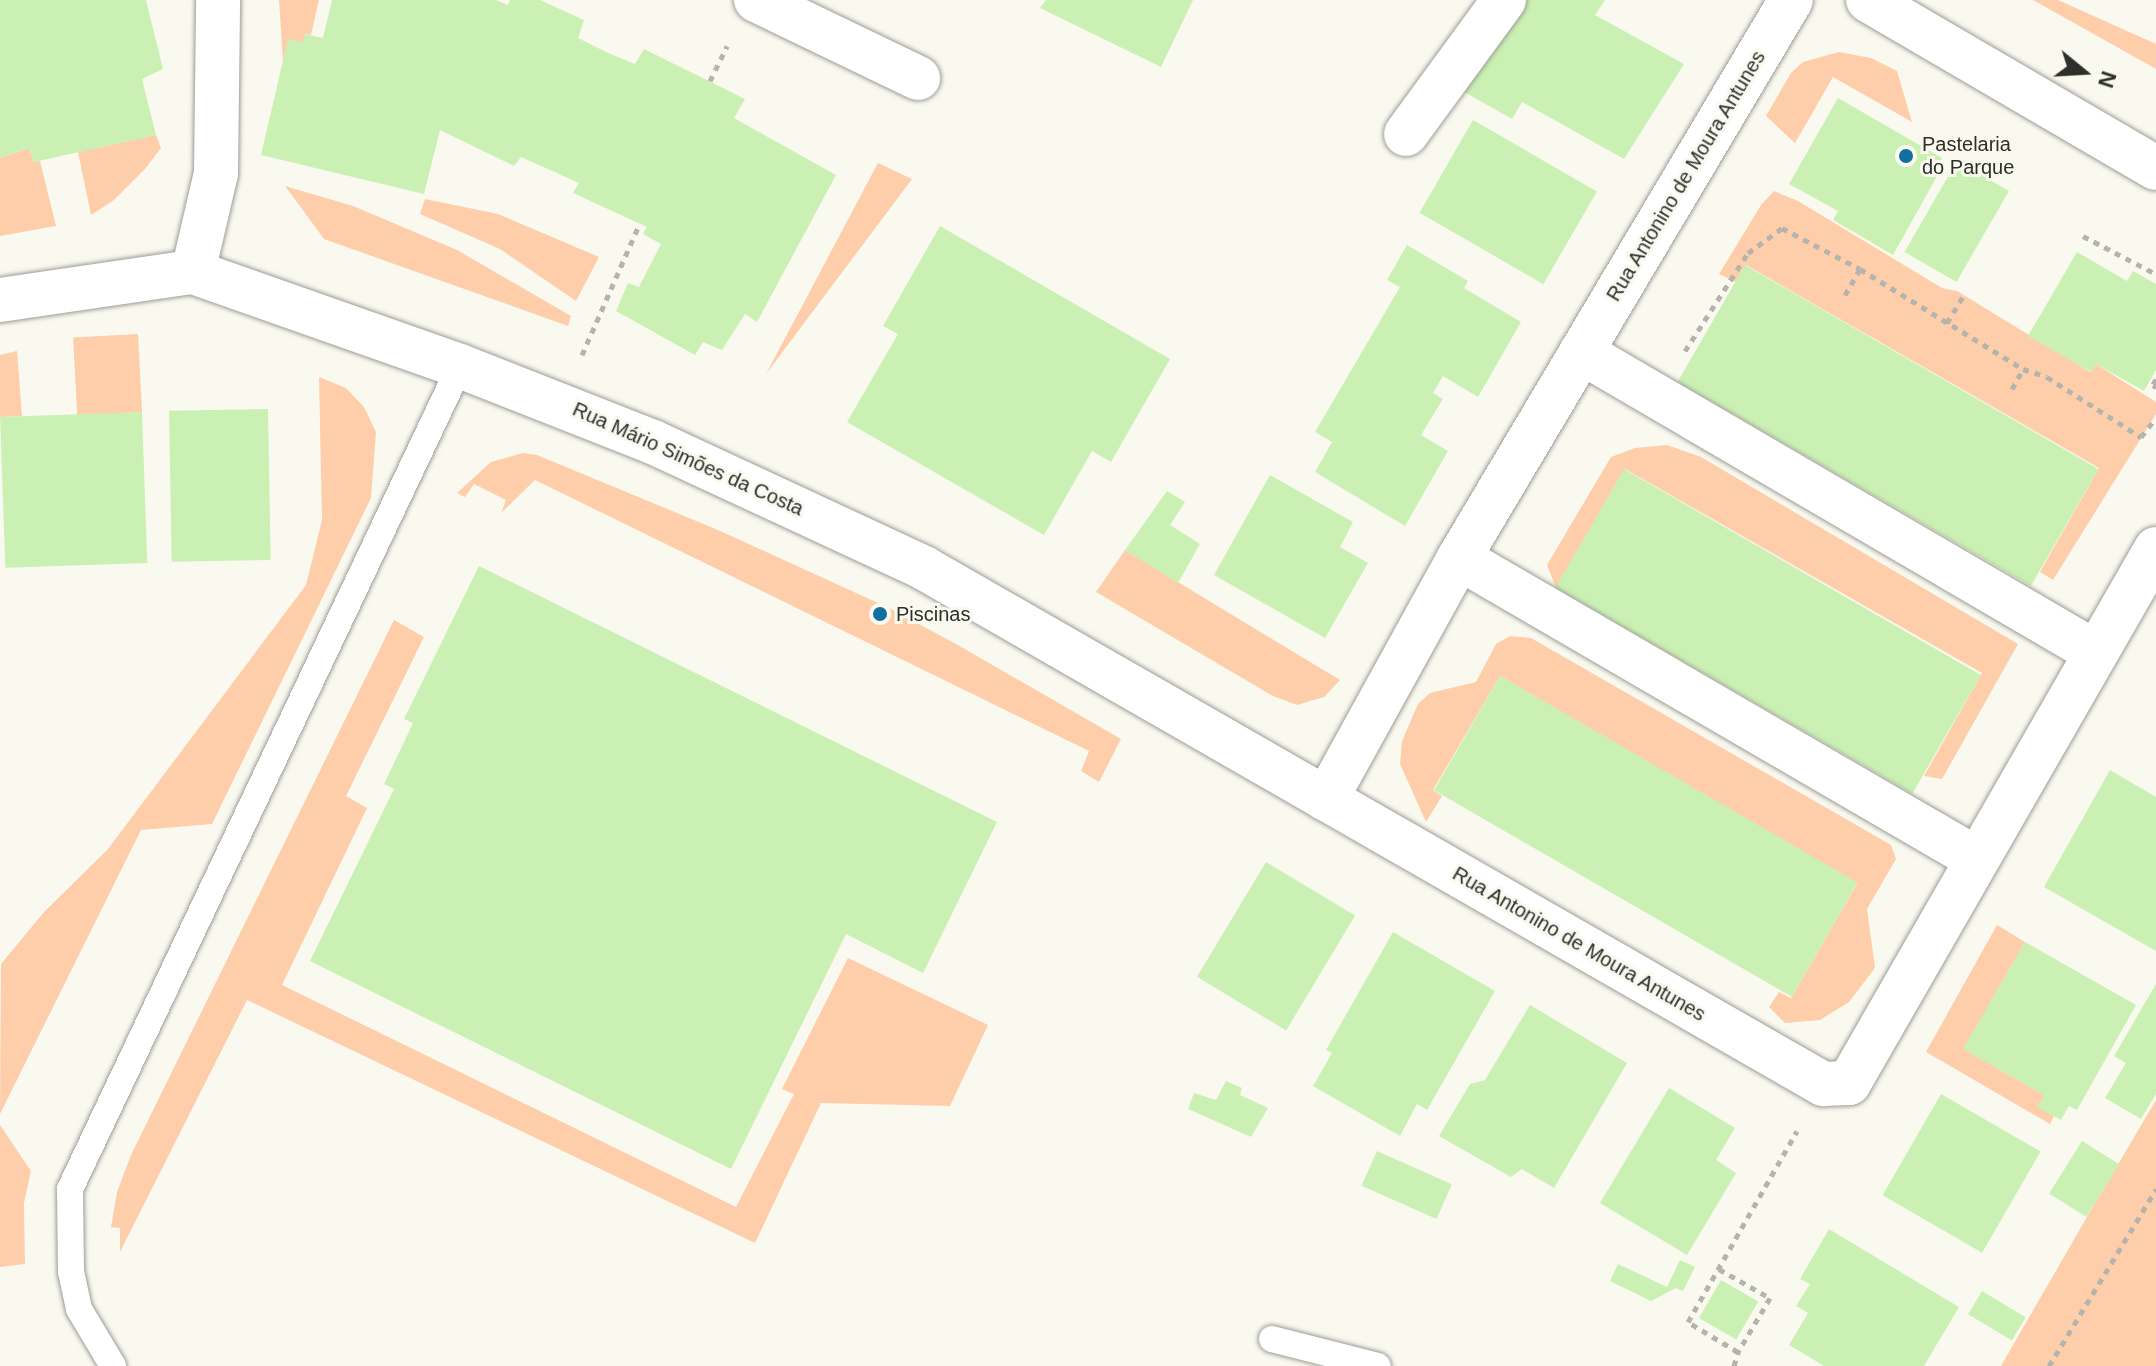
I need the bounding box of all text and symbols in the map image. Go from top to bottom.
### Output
north arrow [2044,32,2124,112]
street label: Rua Antonino de Moura Antunes [1601,45,1771,307]
text: N [2093,68,2122,91]
place label: Pastelaria do Parque [1922,132,2014,179]
marker: Pastelaria do Parque [1897,147,1915,165]
street label: Rua Mário Simões da Costa [569,397,807,521]
place label: Piscinas [896,602,970,626]
marker: Piscinas [871,605,889,623]
street label: Rua Antonino de Moura Antunes [1447,861,1711,1027]

